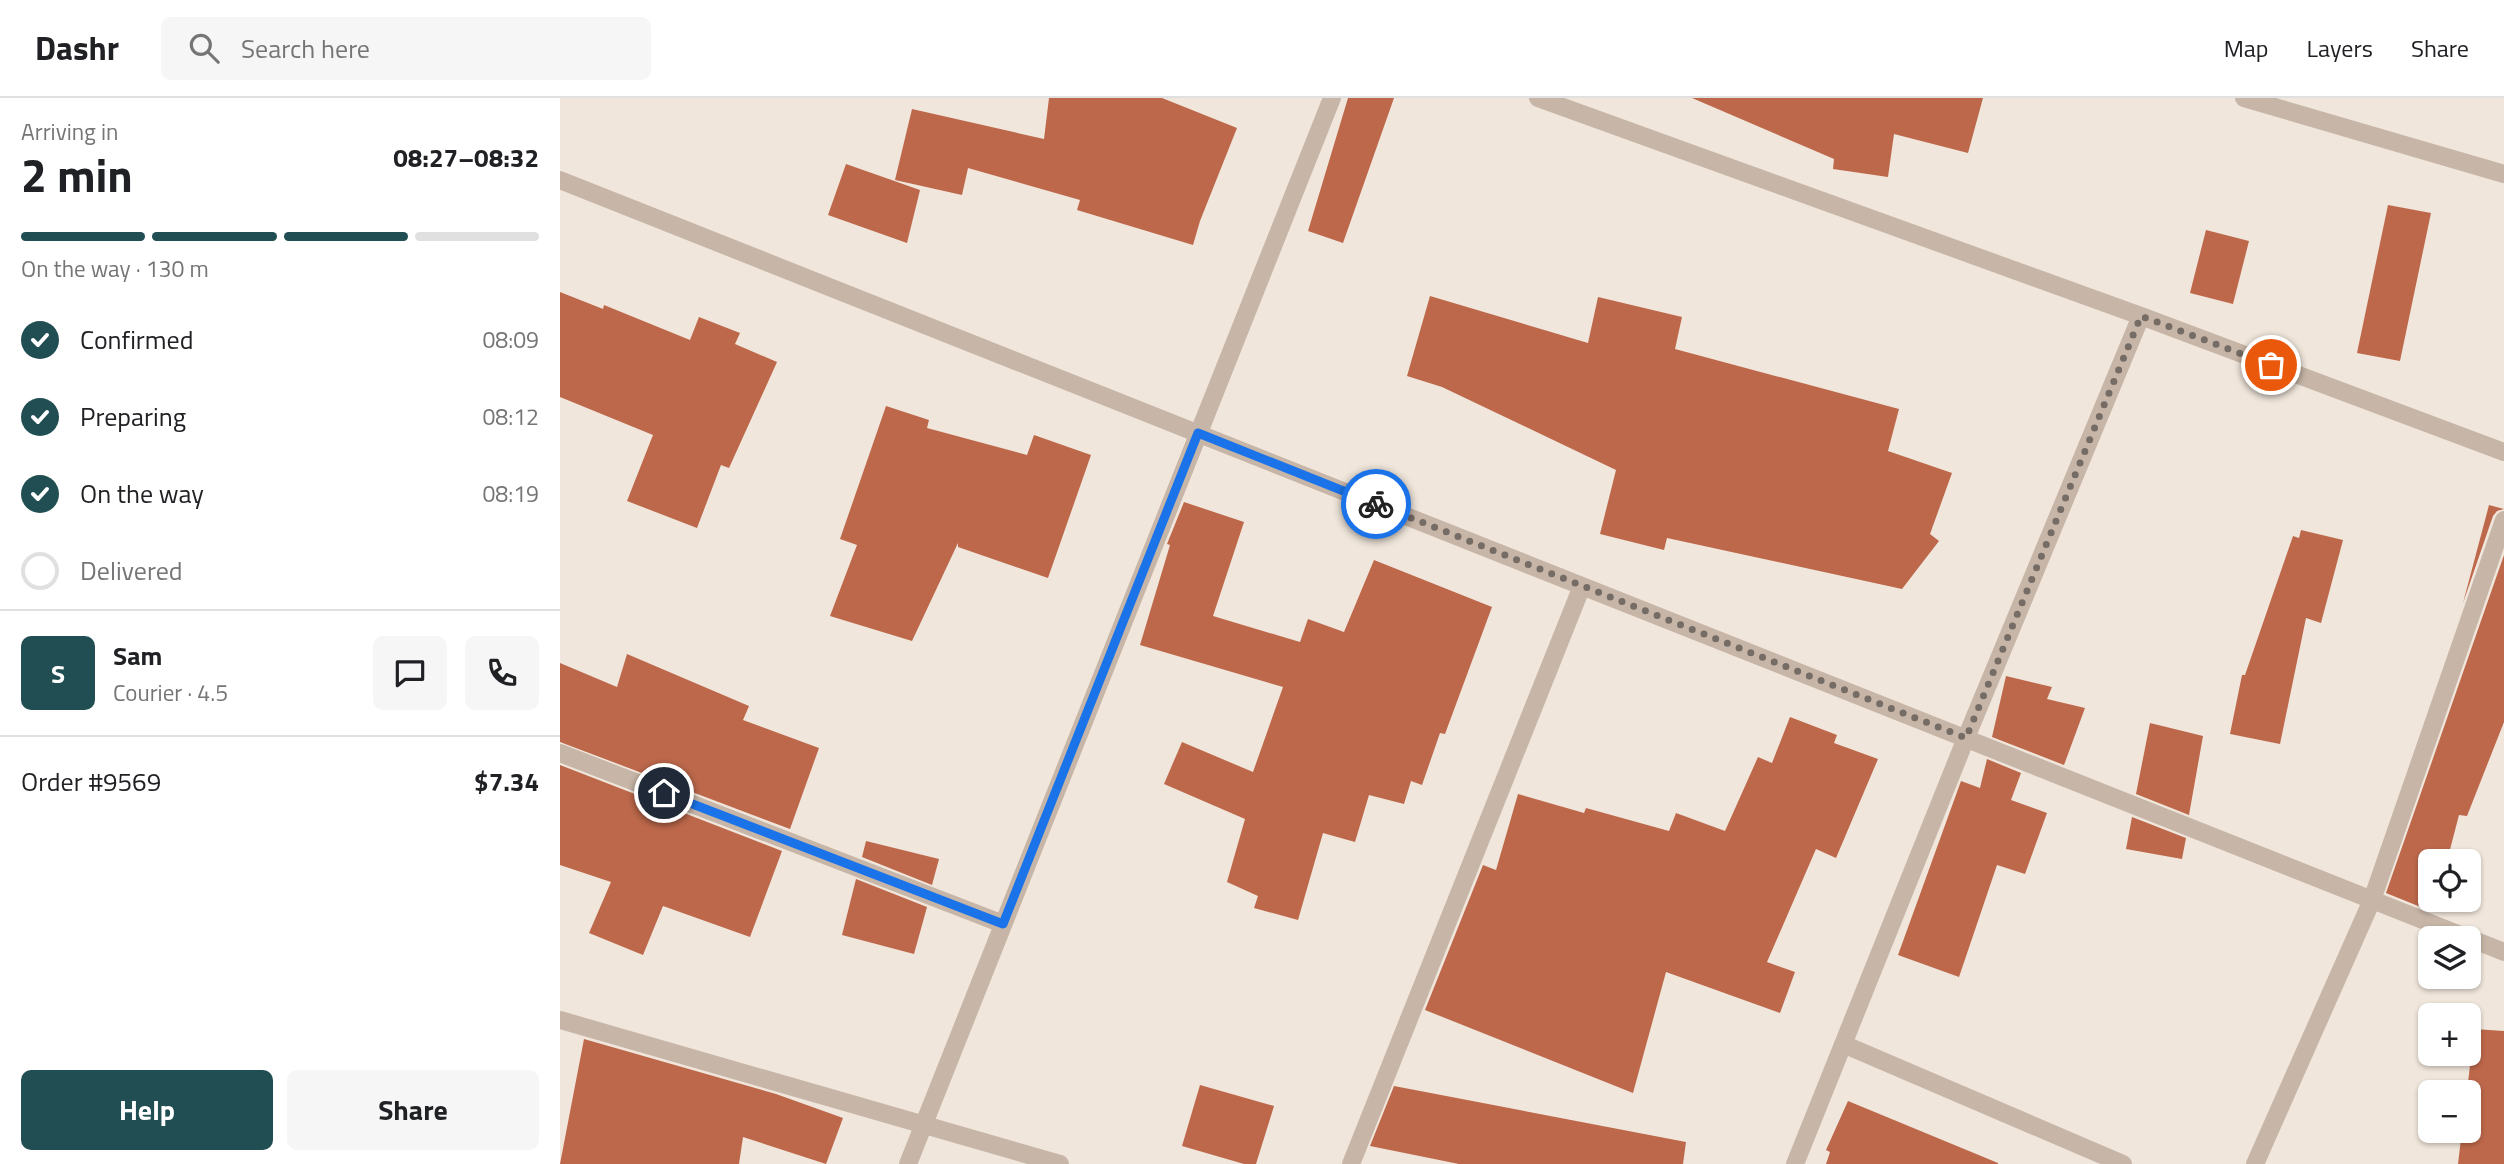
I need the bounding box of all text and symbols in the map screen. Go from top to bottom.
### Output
search box [161,17,651,80]
text: Dashr [35,23,119,73]
icon: search [185,29,223,67]
text: Search here [241,29,370,68]
text: Map [2224,30,2269,66]
text: Layers [2307,30,2373,66]
text: Share [2411,30,2469,66]
text: Arriving in [21,114,118,149]
text: 08:27–08:32 [393,138,539,177]
text: 2 min [21,140,133,210]
text: On the way · 130 m [21,251,209,286]
text: Confirmed [80,320,194,359]
icon: check [21,321,59,359]
text: 08:09 [482,322,539,357]
pin [2241,335,2301,395]
icon: bag [2252,346,2290,384]
text: Preparing [80,397,186,436]
icon: check [21,398,59,436]
text: 08:12 [482,399,539,434]
courier [1341,469,1411,539]
text: On the way [80,474,204,513]
icon: check [21,475,59,513]
text: 08:19 [482,476,539,511]
icon: bike [1357,485,1395,523]
text: Delivered [80,551,183,590]
text: Sam [113,636,162,675]
button: chat [373,636,447,710]
button: phone [465,636,539,710]
text: S [51,654,65,693]
text: Courier · 4.5 [113,675,228,710]
text: Order #9569 [21,762,161,801]
text: $7.34 [474,762,539,801]
pin [634,763,694,823]
icon: home [645,774,683,812]
map controls [2418,849,2481,1143]
button: locate [2418,849,2481,912]
button: layers [2418,926,2481,989]
button: + [2418,1003,2481,1066]
button: Help [21,1070,273,1150]
button: Share [287,1070,539,1150]
button: − [2418,1080,2481,1143]

